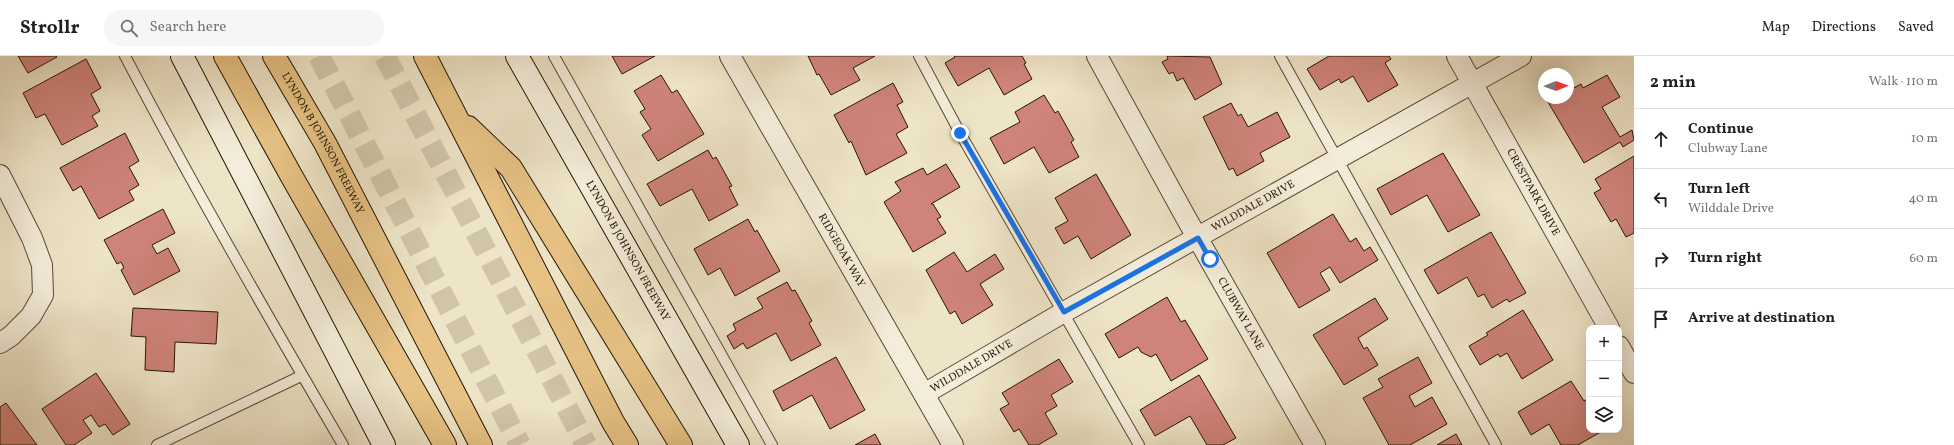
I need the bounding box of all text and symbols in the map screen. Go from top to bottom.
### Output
search box [104,10,384,46]
text: Strollr [20,15,80,41]
icon: search [118,17,140,39]
text: Search here [150,17,226,38]
text: Map [1762,18,1790,37]
text: Directions [1812,18,1876,37]
text: Saved [1898,18,1934,37]
north arrow [1538,68,1574,104]
street label: LYNDON B JOHNSON FREEWAY [278,70,368,217]
text: 2 min [1650,71,1696,94]
text: Walk · 110 m [1869,73,1938,91]
text: Continue [1688,119,1753,140]
route end [951,124,969,142]
icon: ahead [1650,128,1672,150]
text: 10 m [1911,130,1938,148]
text: Clubway Lane [1688,140,1768,158]
street label: CRESTPARK DRIVE [1503,146,1564,239]
street label: WILDDALE DRIVE [1209,177,1298,235]
street label: LYNDON B JOHNSON FREEWAY [582,178,674,324]
text: Turn left [1688,179,1750,200]
icon: left [1650,188,1672,210]
text: 40 m [1909,190,1938,208]
text: Wilddale Drive [1688,200,1774,218]
street label: RIDGEOAK WAY [814,211,869,290]
icon: right [1650,248,1672,270]
text: Turn right [1688,248,1762,269]
route start [1201,250,1219,268]
text: 60 m [1910,250,1938,268]
street label: CLUBWAY LANE [1214,275,1267,353]
icon: arrive [1650,308,1672,330]
text: Arrive at destination [1688,308,1835,329]
map controls [1586,325,1622,433]
button: + [1586,325,1622,361]
street label: WILDDALE DRIVE [927,336,1016,396]
button: − [1586,361,1622,397]
button: layers [1586,397,1622,433]

